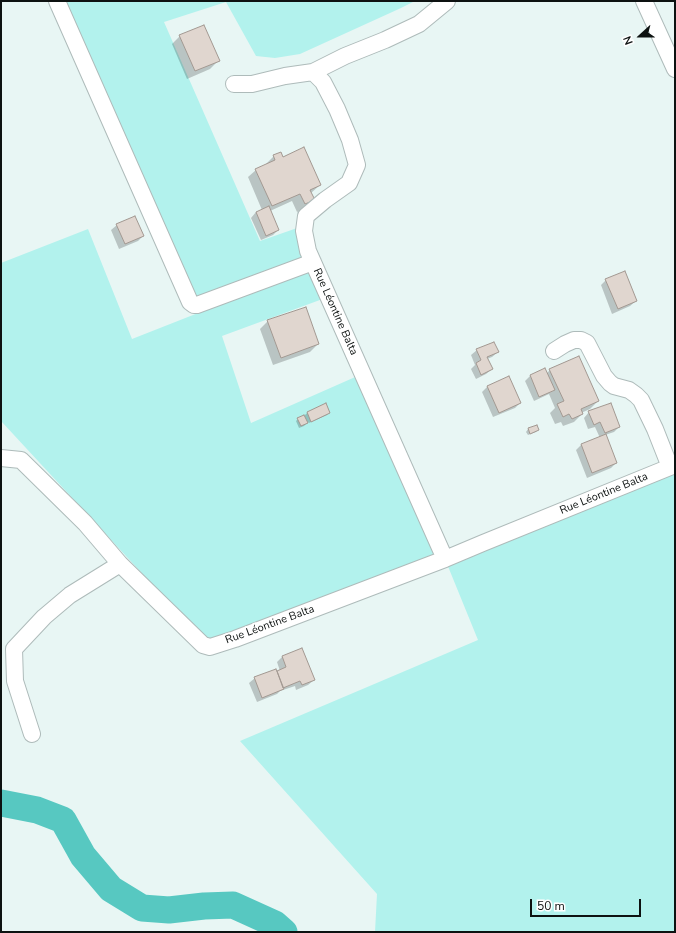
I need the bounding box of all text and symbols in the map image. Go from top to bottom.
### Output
north arrow [620,16,660,56]
text: N [620,34,637,47]
street label: Rue Léontine Balta [310,266,360,358]
street label: Rue Léontine Balta [558,470,650,518]
street label: Rue Léontine Balta [224,603,316,647]
scale bar [532,891,643,917]
text: 50 m [537,898,565,914]

